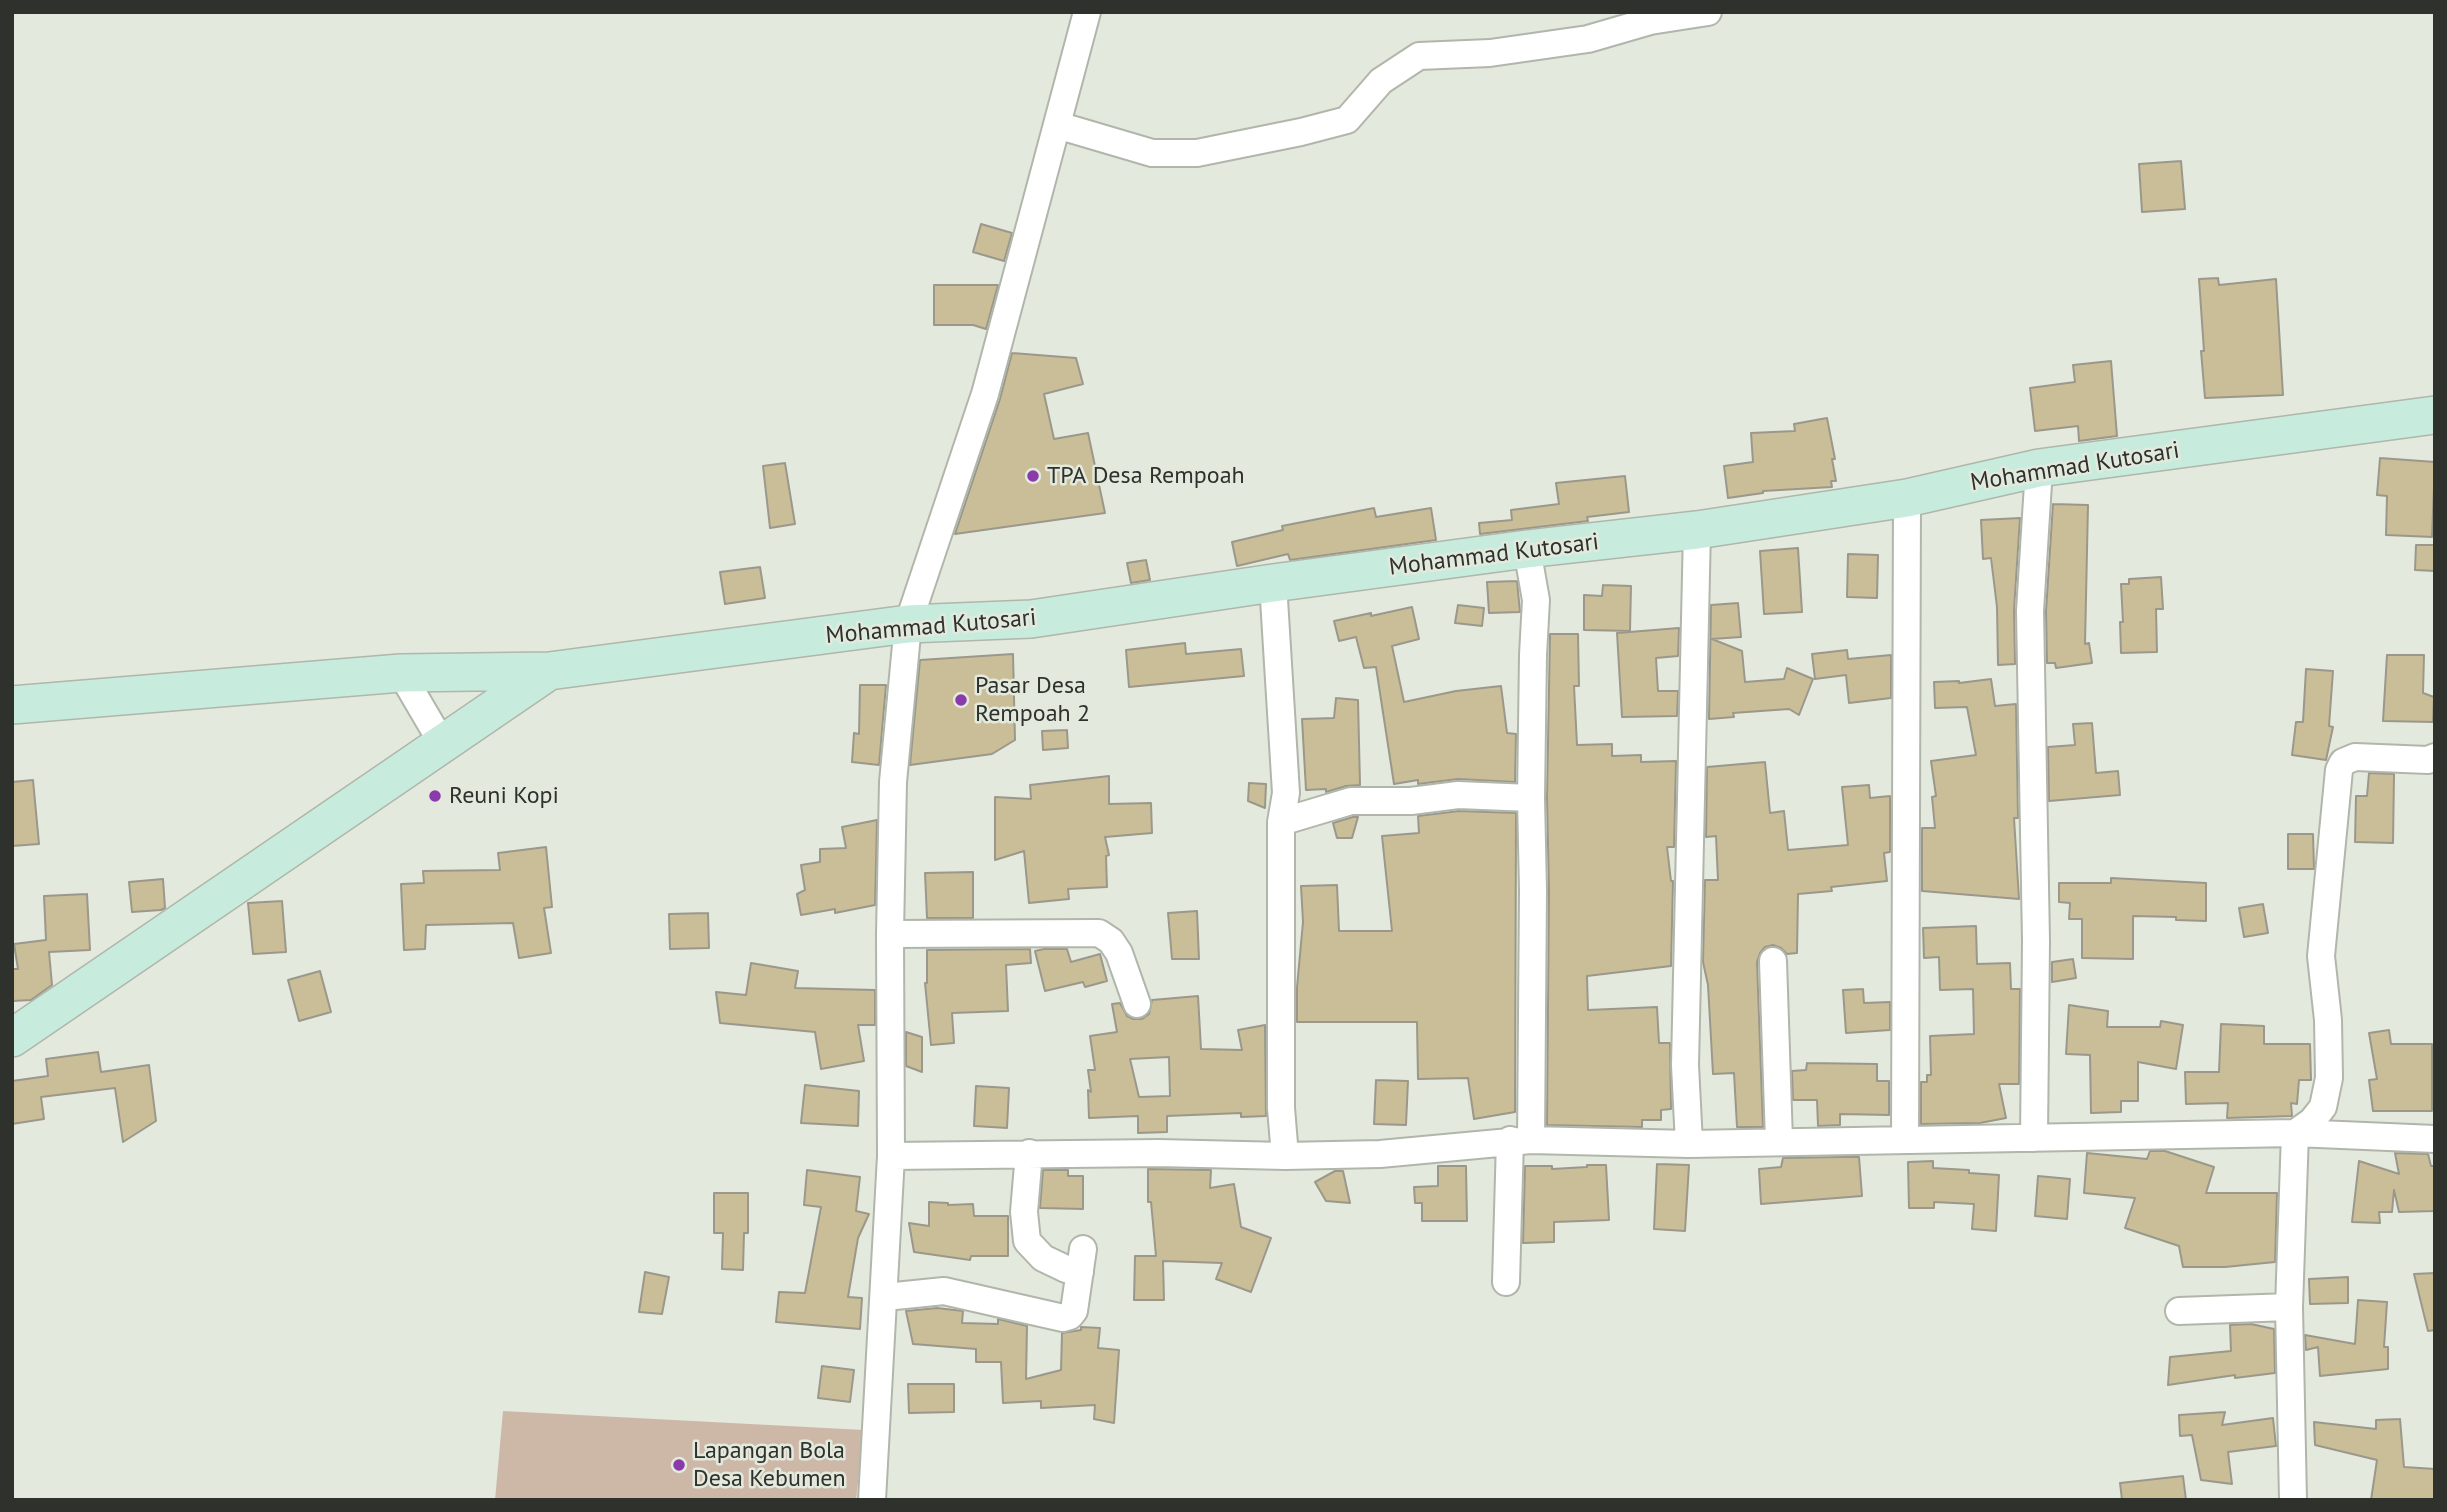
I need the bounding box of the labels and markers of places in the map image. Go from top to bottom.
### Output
place label: TPA Desa Rempoah [1047,462,1245,490]
marker: TPA Desa Rempoah [1025,468,1041,484]
place label: Pasar Desa Rempoah 2 [975,672,1090,728]
marker: Pasar Desa Rempoah 2 [953,692,969,708]
place label: Reuni Kopi [449,782,559,810]
marker: Reuni Kopi [427,788,443,804]
place label: Lapangan Bola Desa Kebumen [693,1437,846,1493]
marker: Lapangan Bola Desa Kebumen [671,1457,687,1473]

